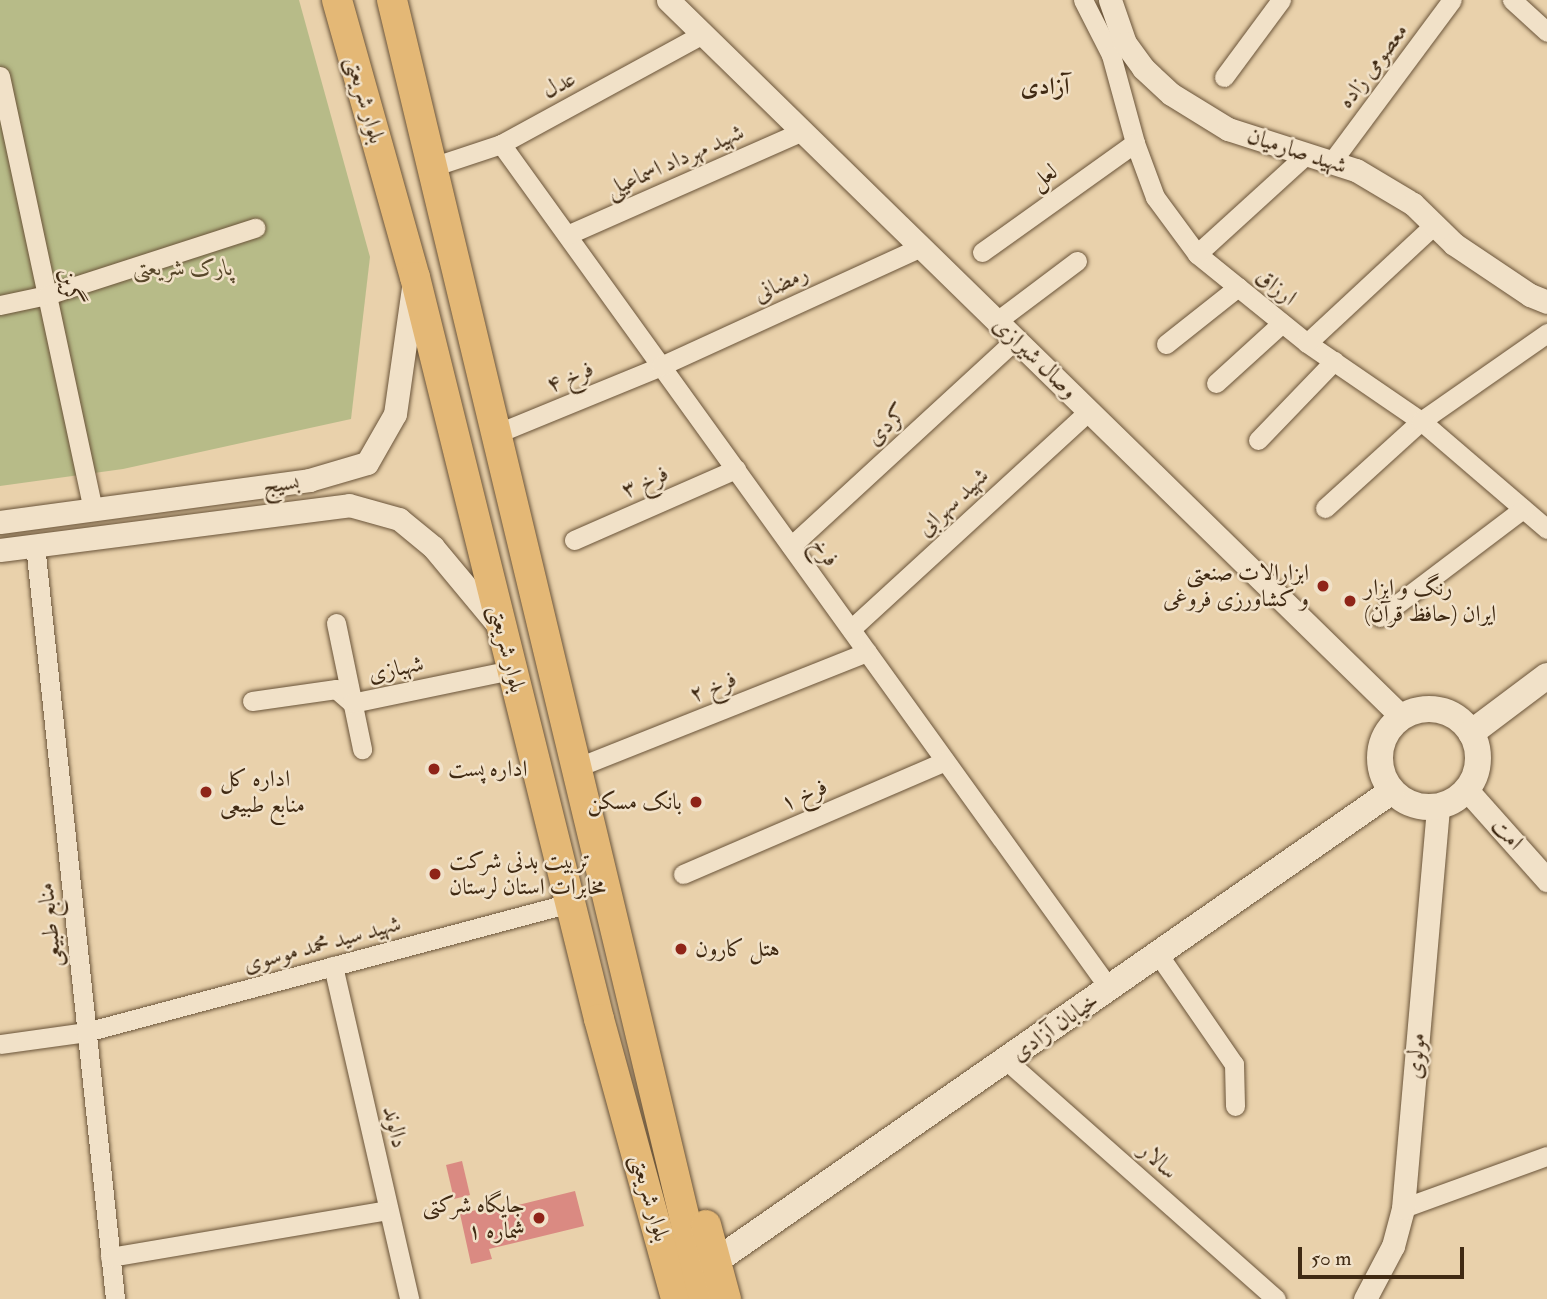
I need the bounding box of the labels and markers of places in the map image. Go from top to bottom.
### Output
place label: ابزارالات صنعتی و کشاورزی فروغی [1163,559,1309,613]
place label: رنگ و ابزار ایران (حافظ قرآن) [1364,574,1496,628]
marker: ابزارالات صنعتی و کشاورزی فروغی [1315,578,1331,594]
marker: رنگ و ابزار ایران (حافظ قرآن) [1342,593,1358,609]
place label: اداره پست [448,755,527,783]
marker: اداره پست [426,761,442,777]
place label: اداره کل منابع طبیعی [220,765,305,819]
marker: اداره کل منابع طبیعی [198,784,214,800]
place label: بانک مسکن [587,788,682,816]
marker: بانک مسکن [688,794,704,810]
place label: تربیت بدنی شرکت مخابرات استان لرستان [449,847,606,901]
marker: تربیت بدنی شرکت مخابرات استان لرستان [427,866,443,882]
place label: هتل کارون [695,935,780,963]
marker: هتل کارون [673,941,689,957]
place label: جایگاه شرکتی شماره ۱ [422,1191,525,1245]
marker: جایگاه شرکتی شماره ۱ [531,1210,547,1226]

